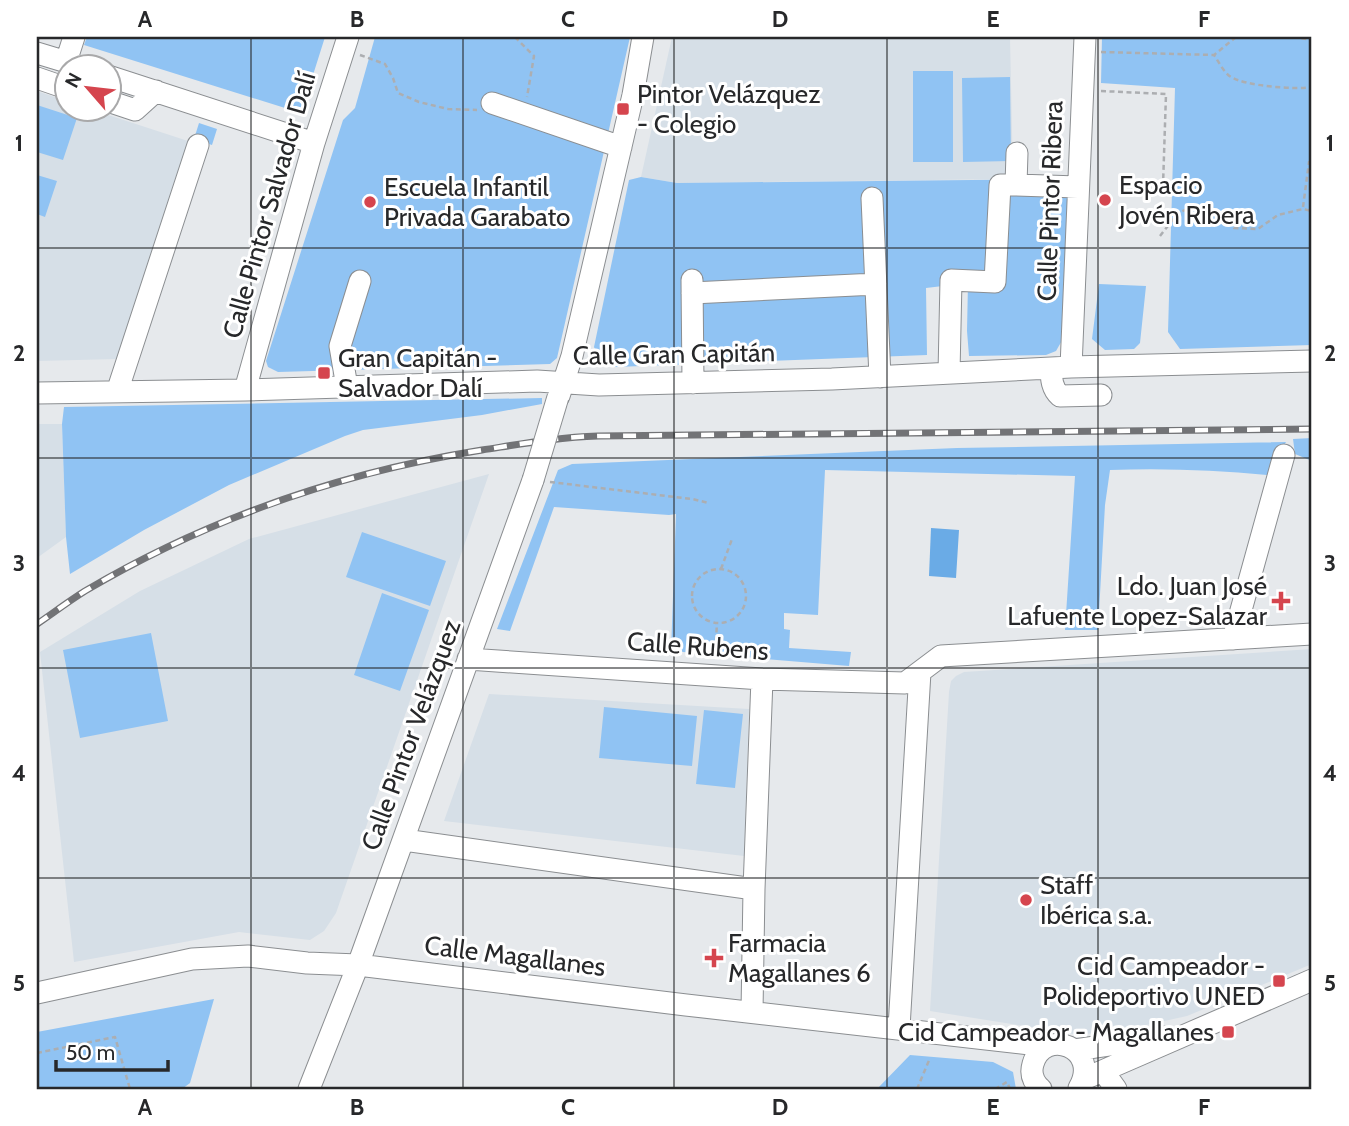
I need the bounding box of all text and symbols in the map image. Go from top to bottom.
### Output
text: A [138,5,153,33]
text: B [350,5,364,33]
text: C [561,5,575,33]
text: D [772,5,788,33]
text: E [986,5,1000,33]
text: F [1198,5,1210,33]
north arrow [52,52,122,122]
street label: Calle Pintor Salvador Dalí [216,68,323,342]
text: N [60,69,87,92]
place label: Pintor Velázquez - Colegio [637,78,820,140]
street label: Calle Pintor Ribera [1031,100,1070,302]
marker: Pintor Velázquez - Colegio [615,101,631,117]
text: 1 [15,129,23,157]
text: 1 [1326,129,1334,157]
place label: Espacio Jovén Ribera [1118,169,1255,231]
place label: Escuela Infantil Privada Garabato [384,171,570,233]
marker: Espacio Jovén Ribera [1097,192,1113,208]
marker: Escuela Infantil Privada Garabato [362,194,378,210]
street label: Calle Gran Capitán [573,336,775,372]
text: 2 [13,339,25,367]
text: 2 [1324,339,1336,367]
place label: Gran Capitán - Salvador Dalí [338,342,497,404]
marker: Gran Capitán - Salvador Dalí [316,365,332,381]
text: 3 [13,549,25,577]
text: 3 [1324,549,1336,577]
place label: Ldo. Juan José Lafuente Lopez-Salazar [1007,570,1268,632]
marker: Ldo. Juan José Lafuente Lopez-Salazar [1273,593,1289,609]
street label: Calle Pintor Velázquez [354,615,468,855]
street label: Calle Rubens [626,625,770,667]
text: 4 [12,759,26,787]
text: 4 [1323,759,1337,787]
place label: Staff Ibérica s.a. [1040,869,1152,931]
marker: Staff Ibérica s.a. [1018,892,1034,908]
place label: Farmacia Magallanes 6 [728,927,871,989]
street label: Calle Magallanes [423,929,608,983]
marker: Farmacia Magallanes 6 [706,950,722,966]
place label: Cid Campeador - Polideportivo UNED [1042,950,1265,1012]
text: 5 [13,969,25,997]
text: 5 [1324,969,1336,997]
marker: Cid Campeador - Polideportivo UNED [1271,973,1287,989]
place label: Cid Campeador - Magallanes [898,1016,1214,1048]
marker: Cid Campeador - Magallanes [1220,1024,1236,1040]
scale bar [56,1028,168,1072]
text: 50 m [66,1040,115,1065]
text: A [138,1093,153,1121]
text: B [350,1093,364,1121]
text: C [561,1093,575,1121]
text: D [772,1093,788,1121]
text: E [986,1093,1000,1121]
text: F [1198,1093,1210,1121]

